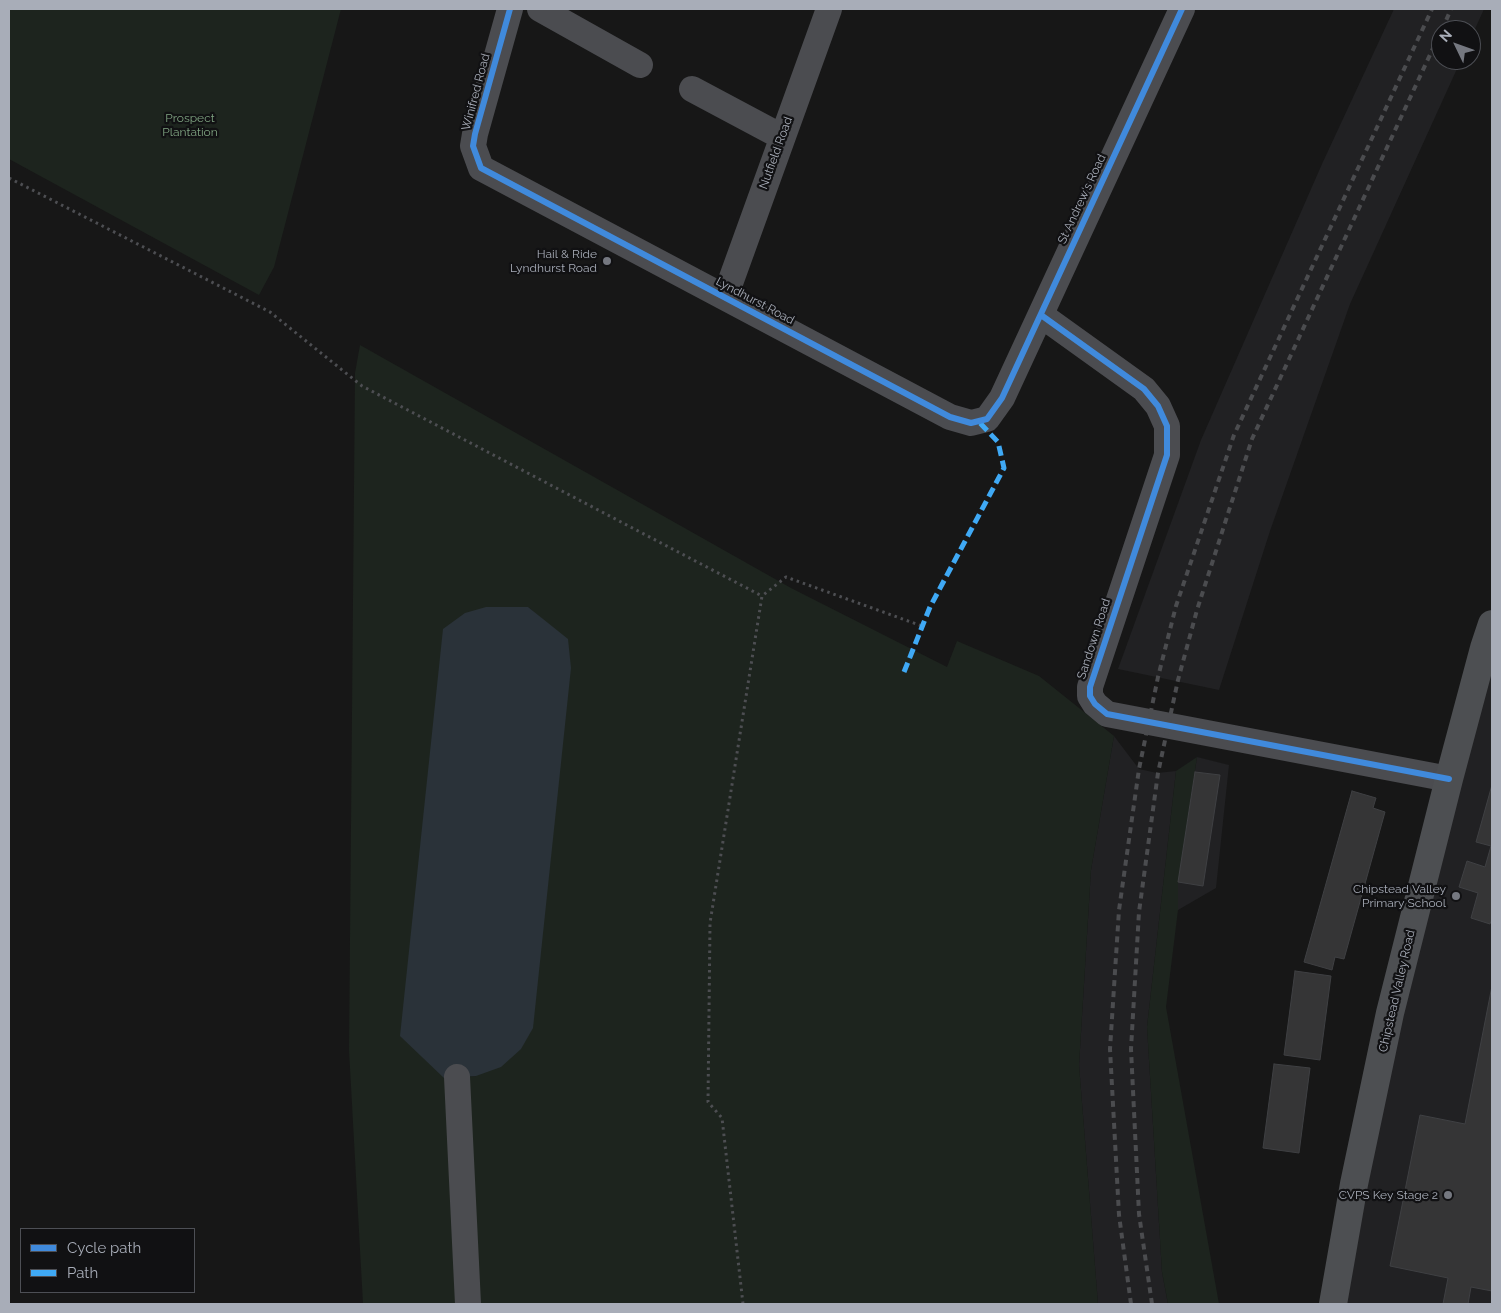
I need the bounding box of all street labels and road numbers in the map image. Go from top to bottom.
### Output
street label: Winifred Road [459,52,493,132]
street label: Nutfield Road [756,115,796,191]
street label: St Andrew's Road [1055,152,1109,246]
street label: Lyndhurst Road [713,274,797,328]
street label: Sandown Road [1074,597,1114,681]
street label: Chipstead Valley Road [1376,929,1418,1053]

